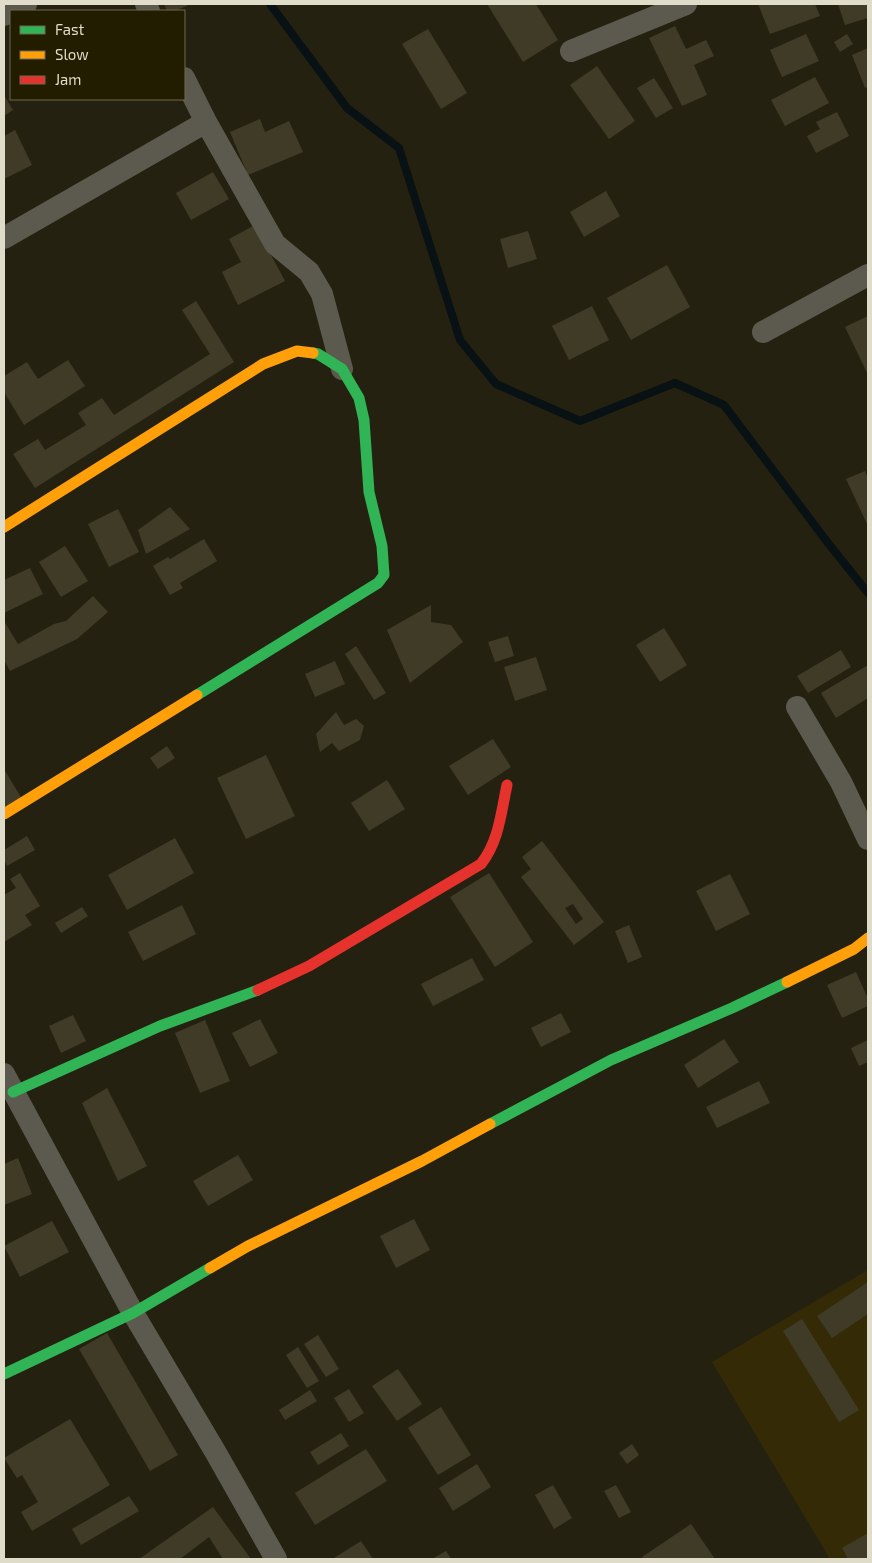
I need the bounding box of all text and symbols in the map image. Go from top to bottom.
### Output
legend [10,10,185,100]
text: Fast [55,20,85,38]
text: Slow [55,45,89,63]
text: Jam [55,70,81,88]

